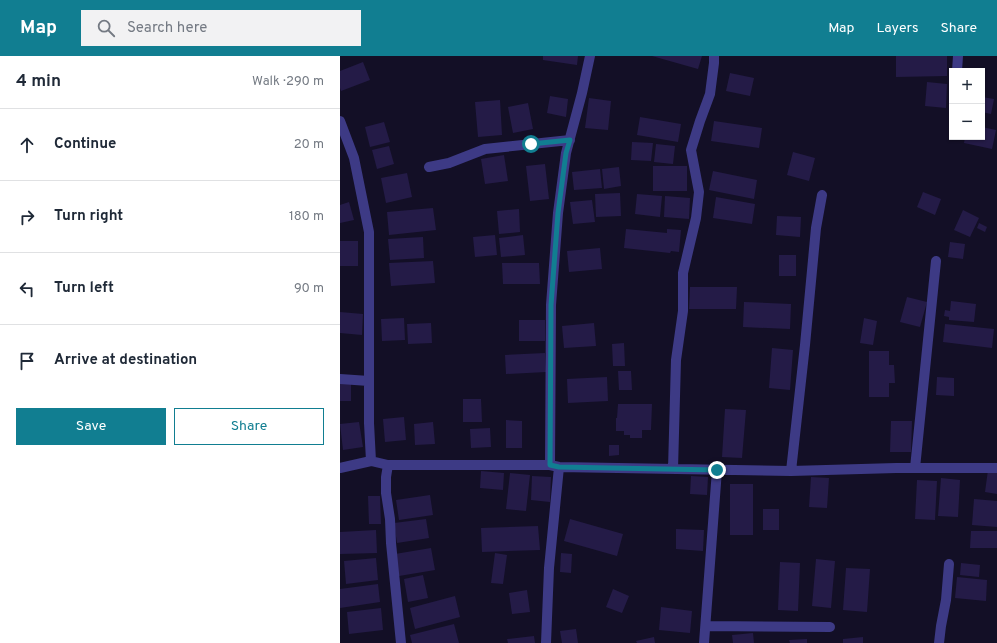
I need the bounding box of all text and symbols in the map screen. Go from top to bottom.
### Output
search box [81,10,361,46]
text: Map [20,16,57,40]
icon: search [95,17,117,39]
text: Search here [127,19,207,38]
text: Map [828,20,854,37]
text: Layers [876,20,918,37]
text: Share [940,20,977,37]
map controls [949,68,985,140]
button: + [949,68,985,104]
text: 4 min [16,71,61,93]
text: Walk · 290 m [252,74,324,90]
button: − [949,104,985,140]
icon: ahead [16,134,38,156]
text: Continue [54,135,116,154]
route start [522,135,540,153]
text: 20 m [294,137,324,153]
icon: right [16,206,38,228]
text: Turn right [54,207,123,226]
text: 180 m [289,209,324,225]
icon: left [16,278,38,300]
text: Turn left [54,279,114,298]
text: 90 m [294,281,324,297]
icon: arrive [16,350,38,372]
text: Arrive at destination [54,351,197,370]
button: Save [16,408,166,445]
button: Share [174,408,324,445]
route end [708,461,726,479]

